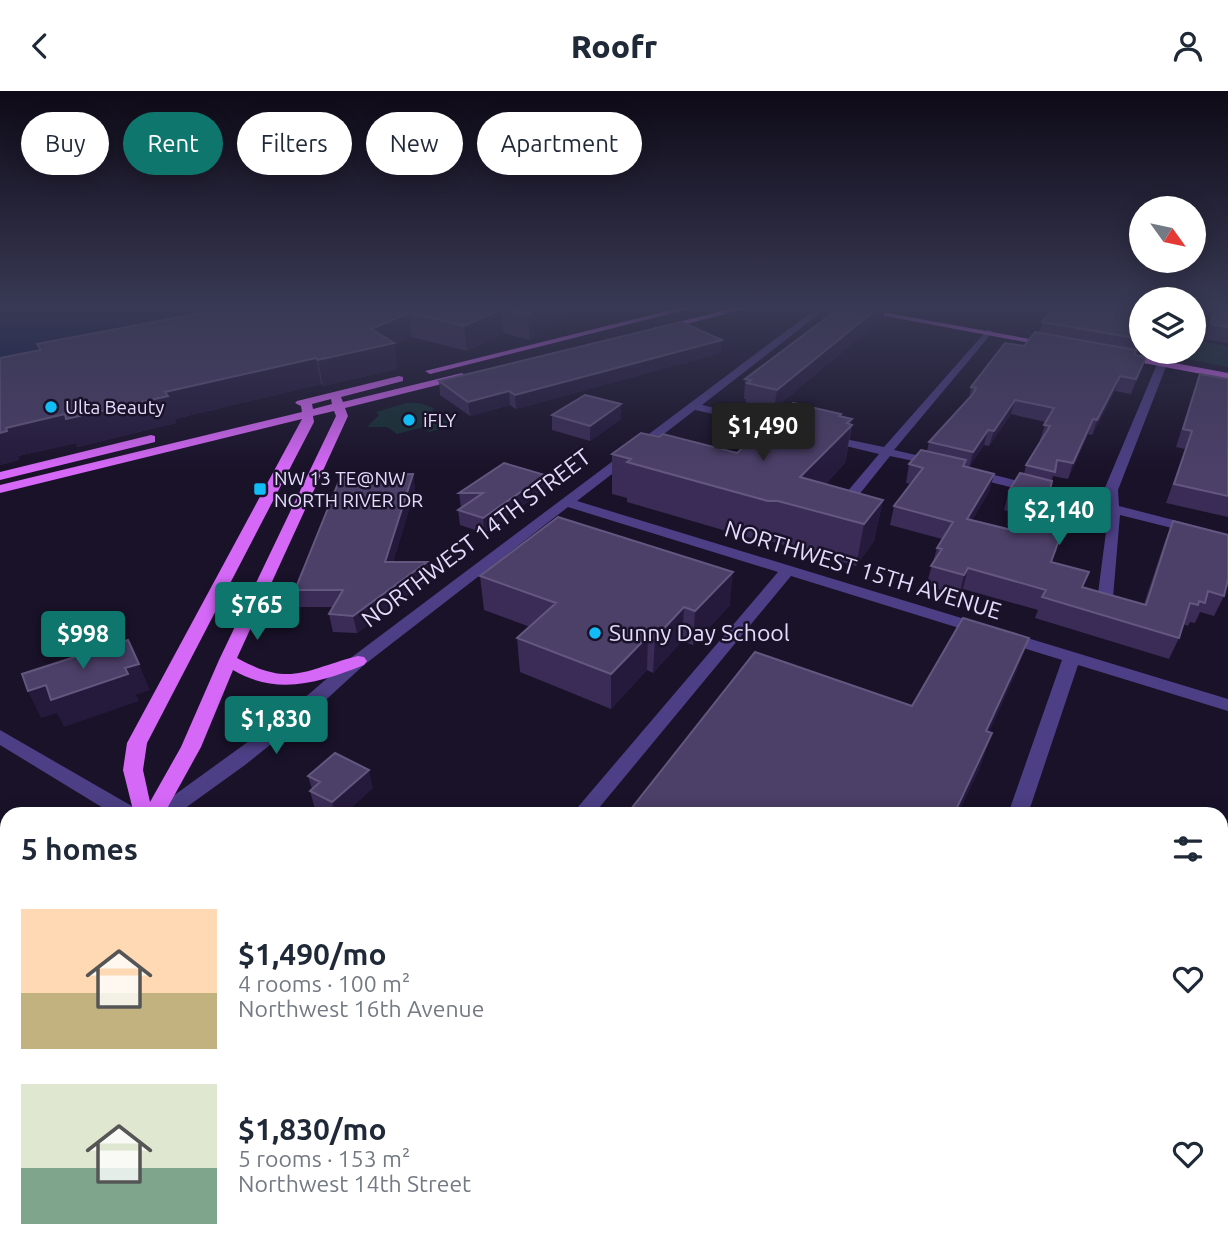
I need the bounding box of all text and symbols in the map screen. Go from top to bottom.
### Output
icon: back [21,27,59,65]
icon: person [1169,27,1207,65]
text: Roofr [571,28,657,64]
chip: Buy [21,112,109,175]
chip: Rent [123,112,223,175]
chip: Filters [237,112,352,175]
chip: New [366,112,463,175]
chip: Apartment [477,112,642,175]
north arrow [1129,196,1206,273]
map controls [1129,196,1206,364]
button: layers [1129,287,1206,364]
place label: Ulta Beauty [65,396,164,418]
marker: Ulta Beauty [43,399,59,415]
pin: $1,490 [706,403,820,463]
place label: iFLY [423,409,456,431]
marker: iFLY [401,412,417,428]
text: $1,490 [728,413,798,438]
street label: NORTHWEST 14TH STREET [357,443,595,632]
place label: NW 13 TE@NW NORTH RIVER DR [274,467,423,511]
marker: NW 13 TE@NW NORTH RIVER DR [252,481,268,497]
pin: $2,140 [1002,487,1116,547]
text: $2,140 [1024,497,1094,522]
street label: NORTHWEST 15TH AVENUE [722,515,1004,624]
pin: $765 [216,582,298,642]
text: $765 [231,592,283,617]
pin: $998 [42,611,124,671]
place label: Sunny Day School [609,620,790,645]
text: $998 [57,621,109,646]
marker: Sunny Day School [587,625,603,641]
pin: $1,830 [219,697,333,756]
text: $1,830 [241,706,311,731]
icon: filters [1169,830,1207,868]
text: 5 homes [21,832,138,866]
icon: home [77,937,161,1021]
text: $1,490/mo [238,937,387,971]
icon: heart [1169,960,1207,998]
text: 4 rooms · 100 m² [238,971,410,996]
text: Northwest 16th Avenue [238,996,484,1021]
icon: home [77,1112,161,1196]
text: $1,830/mo [238,1112,387,1146]
icon: heart [1169,1135,1207,1173]
text: 5 rooms · 153 m² [238,1146,410,1171]
text: Northwest 14th Street [238,1171,471,1196]

